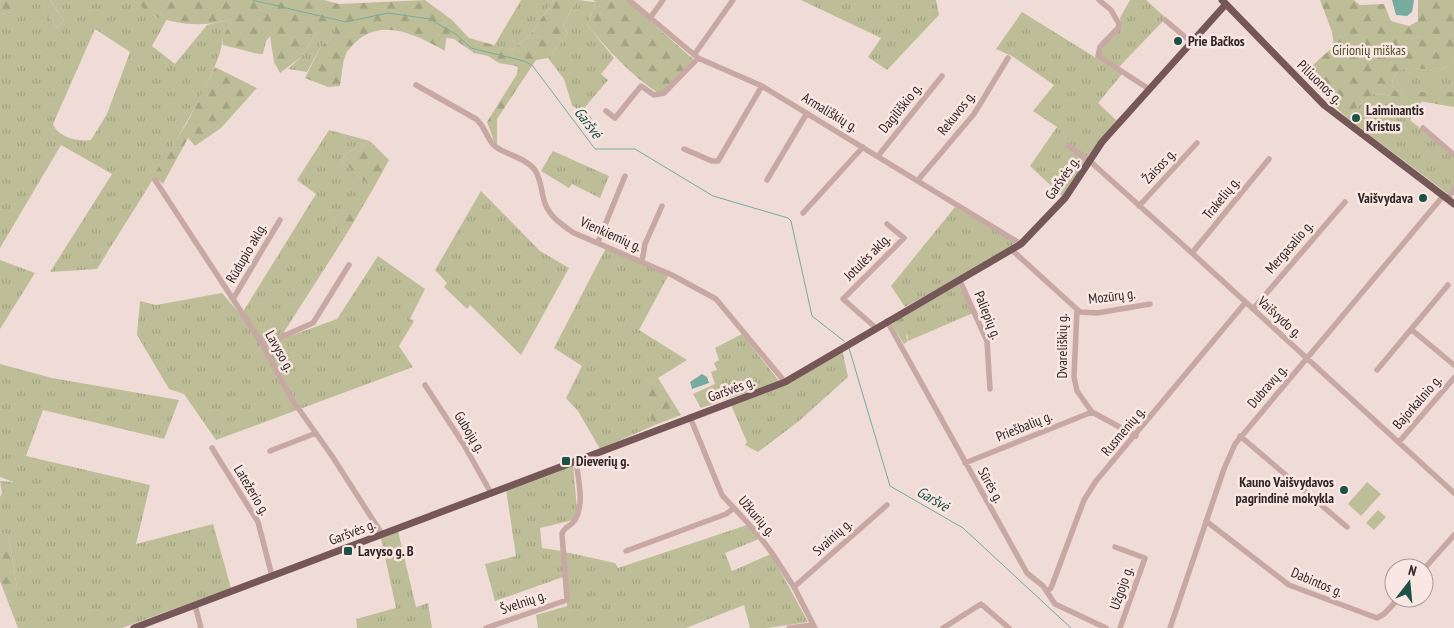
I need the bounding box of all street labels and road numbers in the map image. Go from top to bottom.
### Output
street label: Piliuonos g. [1294,56,1346,108]
street label: Dagiliškio g. [874,79,926,137]
street label: Rekuvos g. [933,87,979,139]
street label: Armališkių g. [799,88,861,136]
street label: Žaisos g. [1138,145,1180,187]
street label: Garšvės g. [1041,153,1083,203]
street label: Trakelių g. [1198,173,1244,223]
street label: Vienkiemių g. [577,212,645,256]
street label: Mergasalio g. [1261,217,1317,277]
street label: Rūdupio aklg. [222,220,270,286]
street label: Jotulės aklg. [839,230,894,285]
street label: Mozūrų g. [1087,284,1137,308]
street label: Paliepių g. [970,288,1006,342]
street label: Vaišvydo g. [1253,292,1306,342]
street label: Dvareliškių g. [1053,314,1071,378]
street label: Lavyso g. [261,327,299,375]
street label: Dubravų g. [1243,360,1291,412]
street label: Bajorkalnio g. [1389,371,1445,433]
street label: Garšvės g. [705,372,757,406]
street label: Rusmenių g. [1097,403,1149,459]
street label: Priešbalių g. [993,407,1055,445]
street label: Gubojų g. [450,408,490,456]
street label: Latežerio g. [230,461,274,519]
street label: Sūrės g. [974,464,1008,506]
street label: Užkurių g. [734,492,780,540]
street label: Garšvės g. [326,515,378,549]
street label: Svainių g. [809,515,855,559]
street label: Dabintos g. [1289,563,1345,601]
street label: Užgojo g. [1105,564,1137,612]
street label: Švelnių g. [498,586,548,618]

